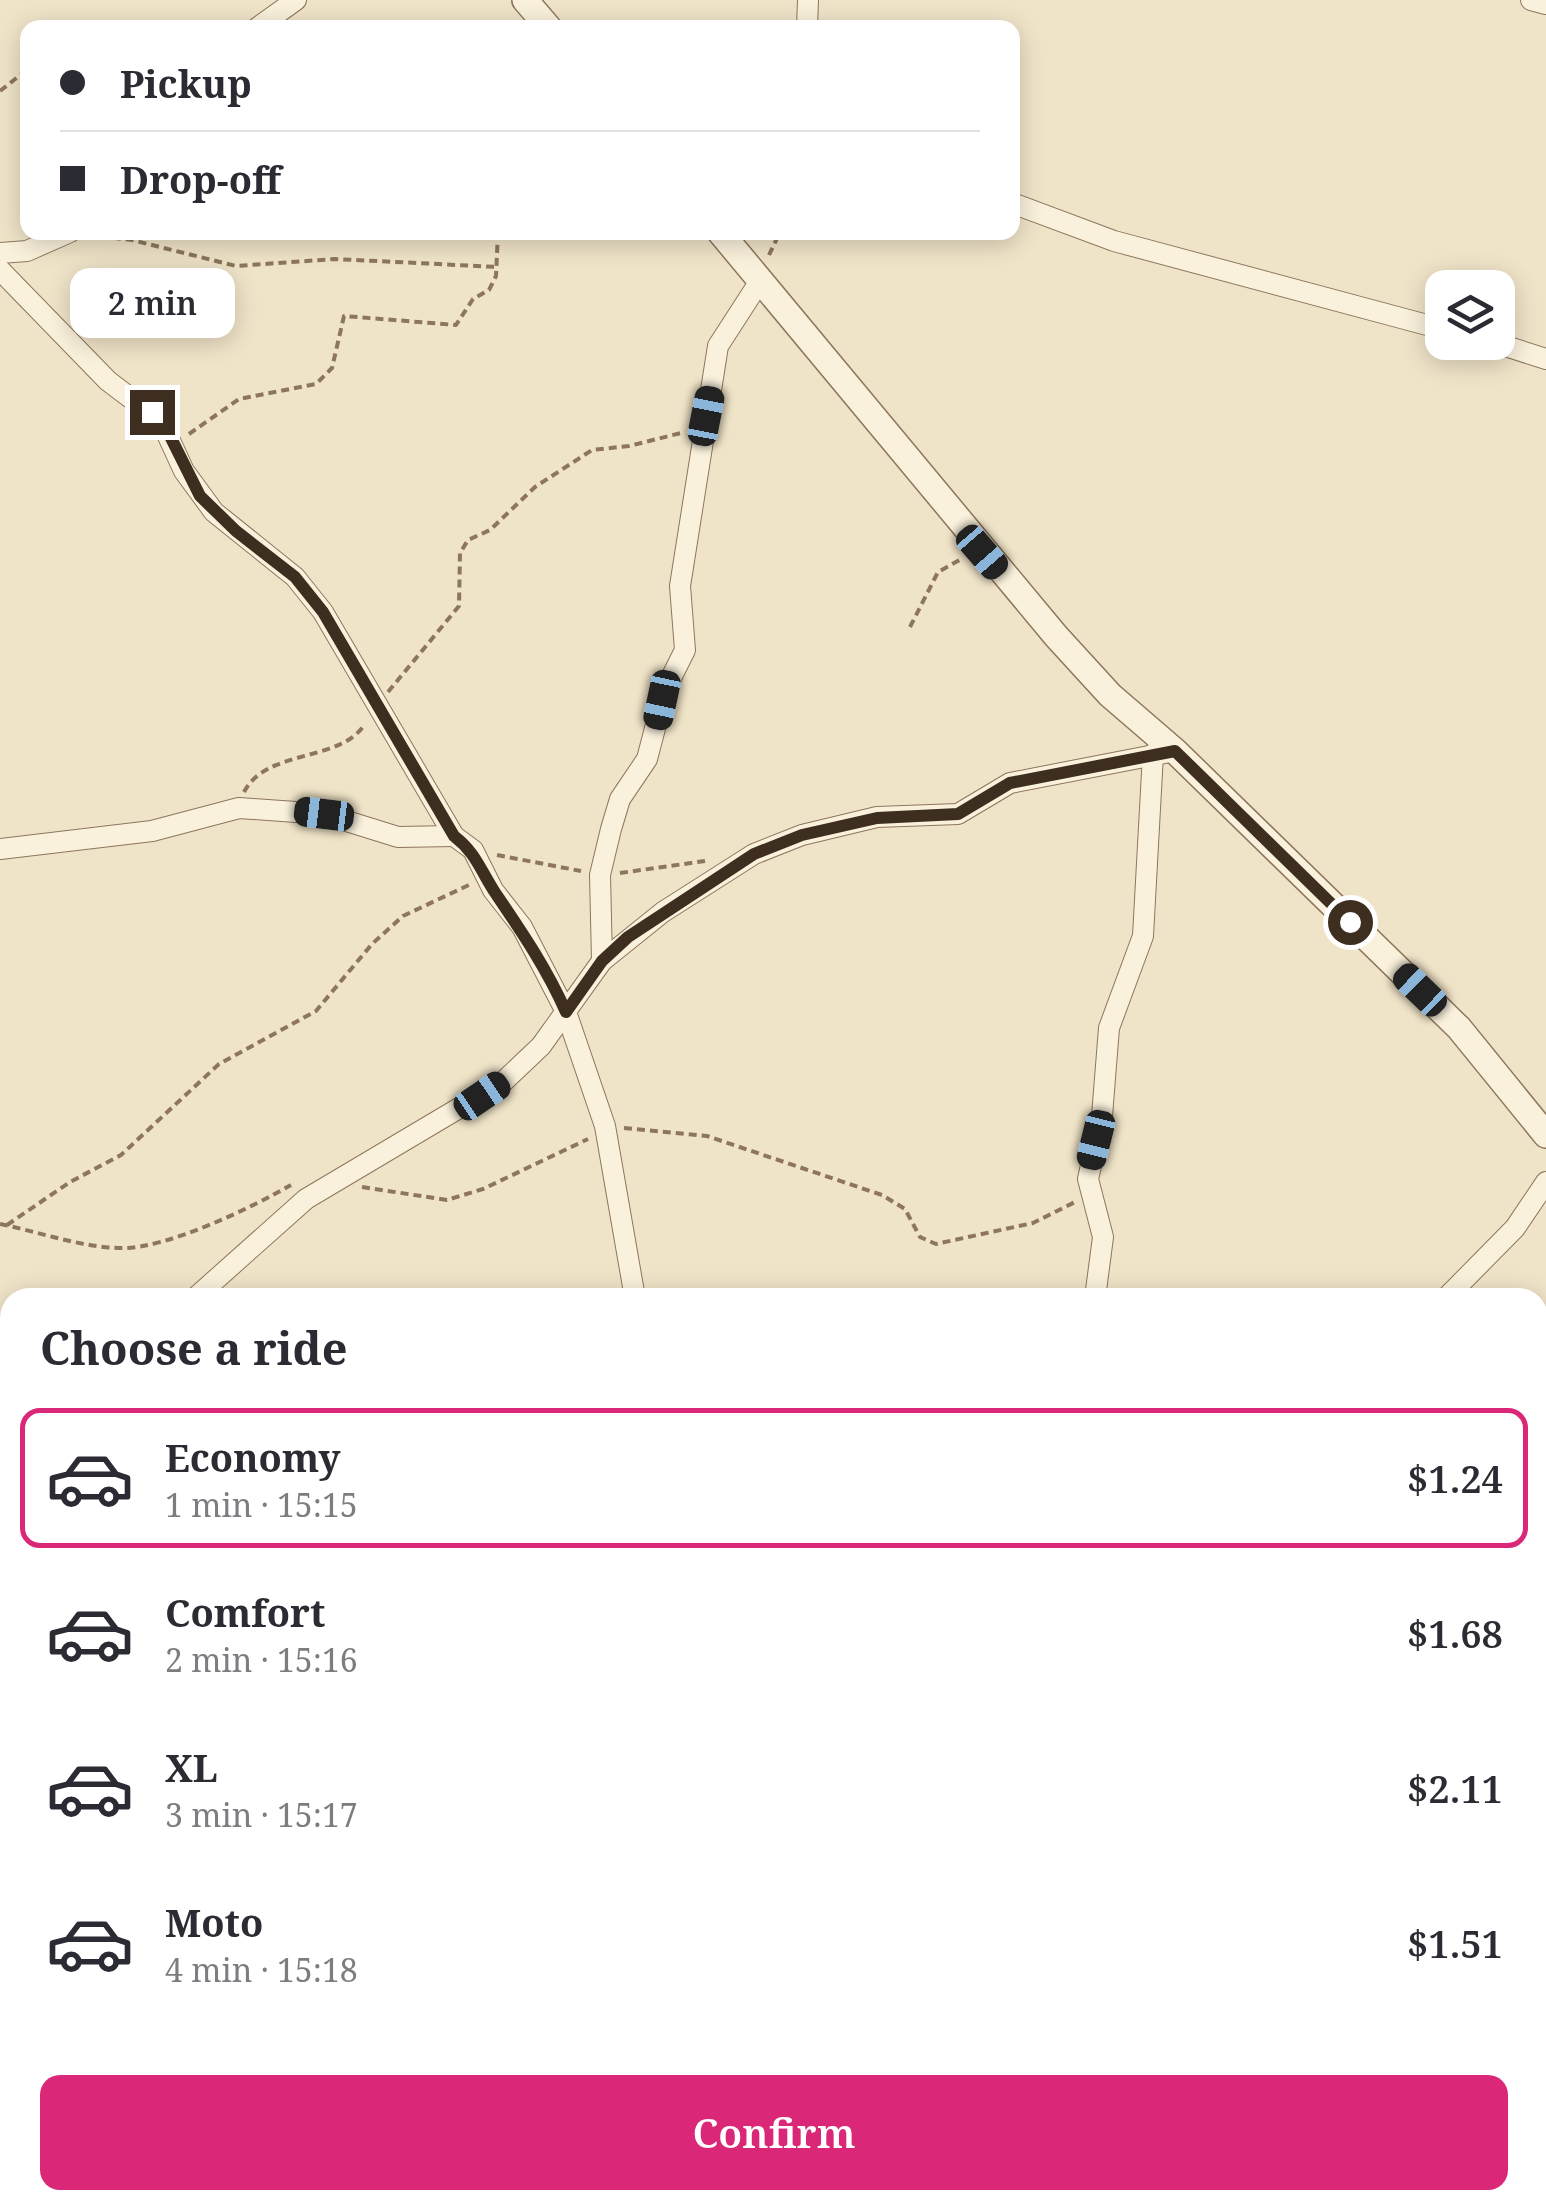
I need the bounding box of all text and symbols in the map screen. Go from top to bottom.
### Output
text: Pickup [120,57,252,109]
text: Drop-off [120,153,281,205]
callout: 2 min [70,267,234,337]
map controls [1425,270,1515,360]
button: layers [1425,270,1515,360]
text: 2 min [108,281,197,324]
car [686,384,726,448]
route end [130,390,175,435]
car [951,520,1013,584]
car [641,668,683,732]
car [292,795,356,833]
route start [1328,900,1373,945]
car [1388,958,1452,1022]
car [449,1067,515,1125]
car [1074,1107,1118,1173]
text: Choose a ride [40,1317,348,1378]
text: Economy [165,1431,341,1483]
icon: car [45,1433,135,1523]
text: $1.24 [1407,1452,1503,1504]
text: 1 min · 15:15 [165,1483,358,1526]
text: Comfort [165,1586,325,1638]
icon: car [45,1588,135,1678]
text: $1.68 [1407,1607,1503,1659]
text: 2 min · 15:16 [165,1638,358,1681]
text: XL [165,1741,218,1793]
icon: car [45,1743,135,1833]
text: $2.11 [1407,1762,1503,1814]
text: 3 min · 15:17 [165,1793,358,1836]
text: Moto [165,1896,263,1948]
icon: car [45,1898,135,1988]
text: $1.51 [1407,1917,1503,1969]
text: 4 min · 15:18 [165,1948,358,1991]
button: Confirm [40,2075,1508,2190]

